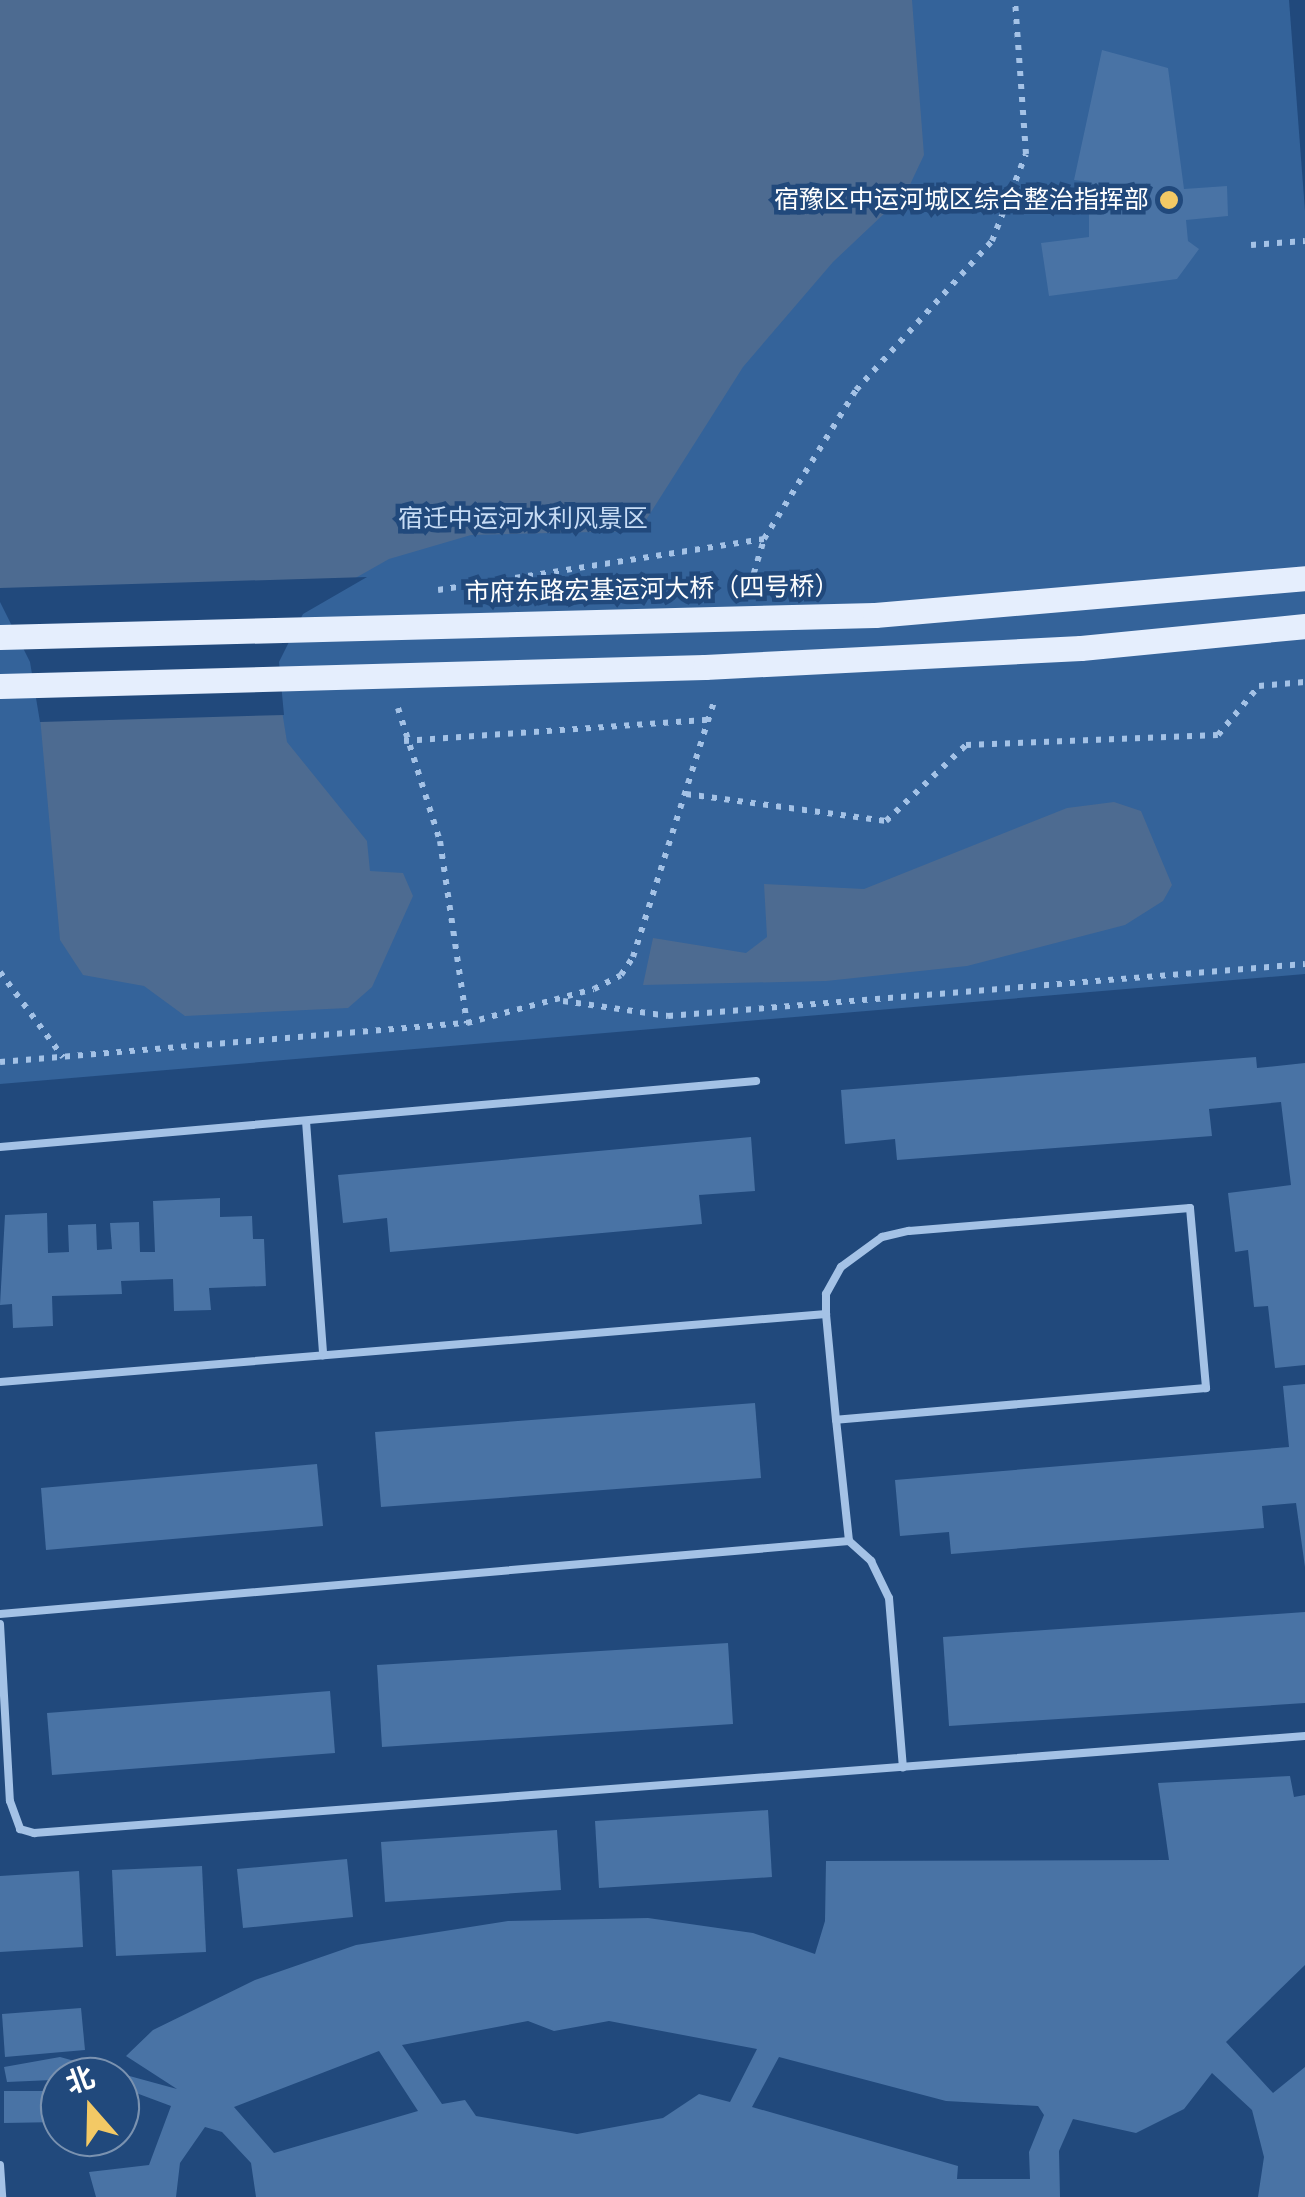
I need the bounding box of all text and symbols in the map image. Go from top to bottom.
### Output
place label: 宿豫区中运河城区综合整治指挥部 [774,185,1149,215]
marker: 宿豫区中运河城区综合整治指挥部 [1158,189,1180,211]
park label: 宿迁中运河水利风景区 [398,504,648,534]
street label: 市府东路宏基运河大桥（四号桥） [464,572,840,608]
north arrow [40,2057,140,2157]
text: 北 [61,2060,99,2101]

